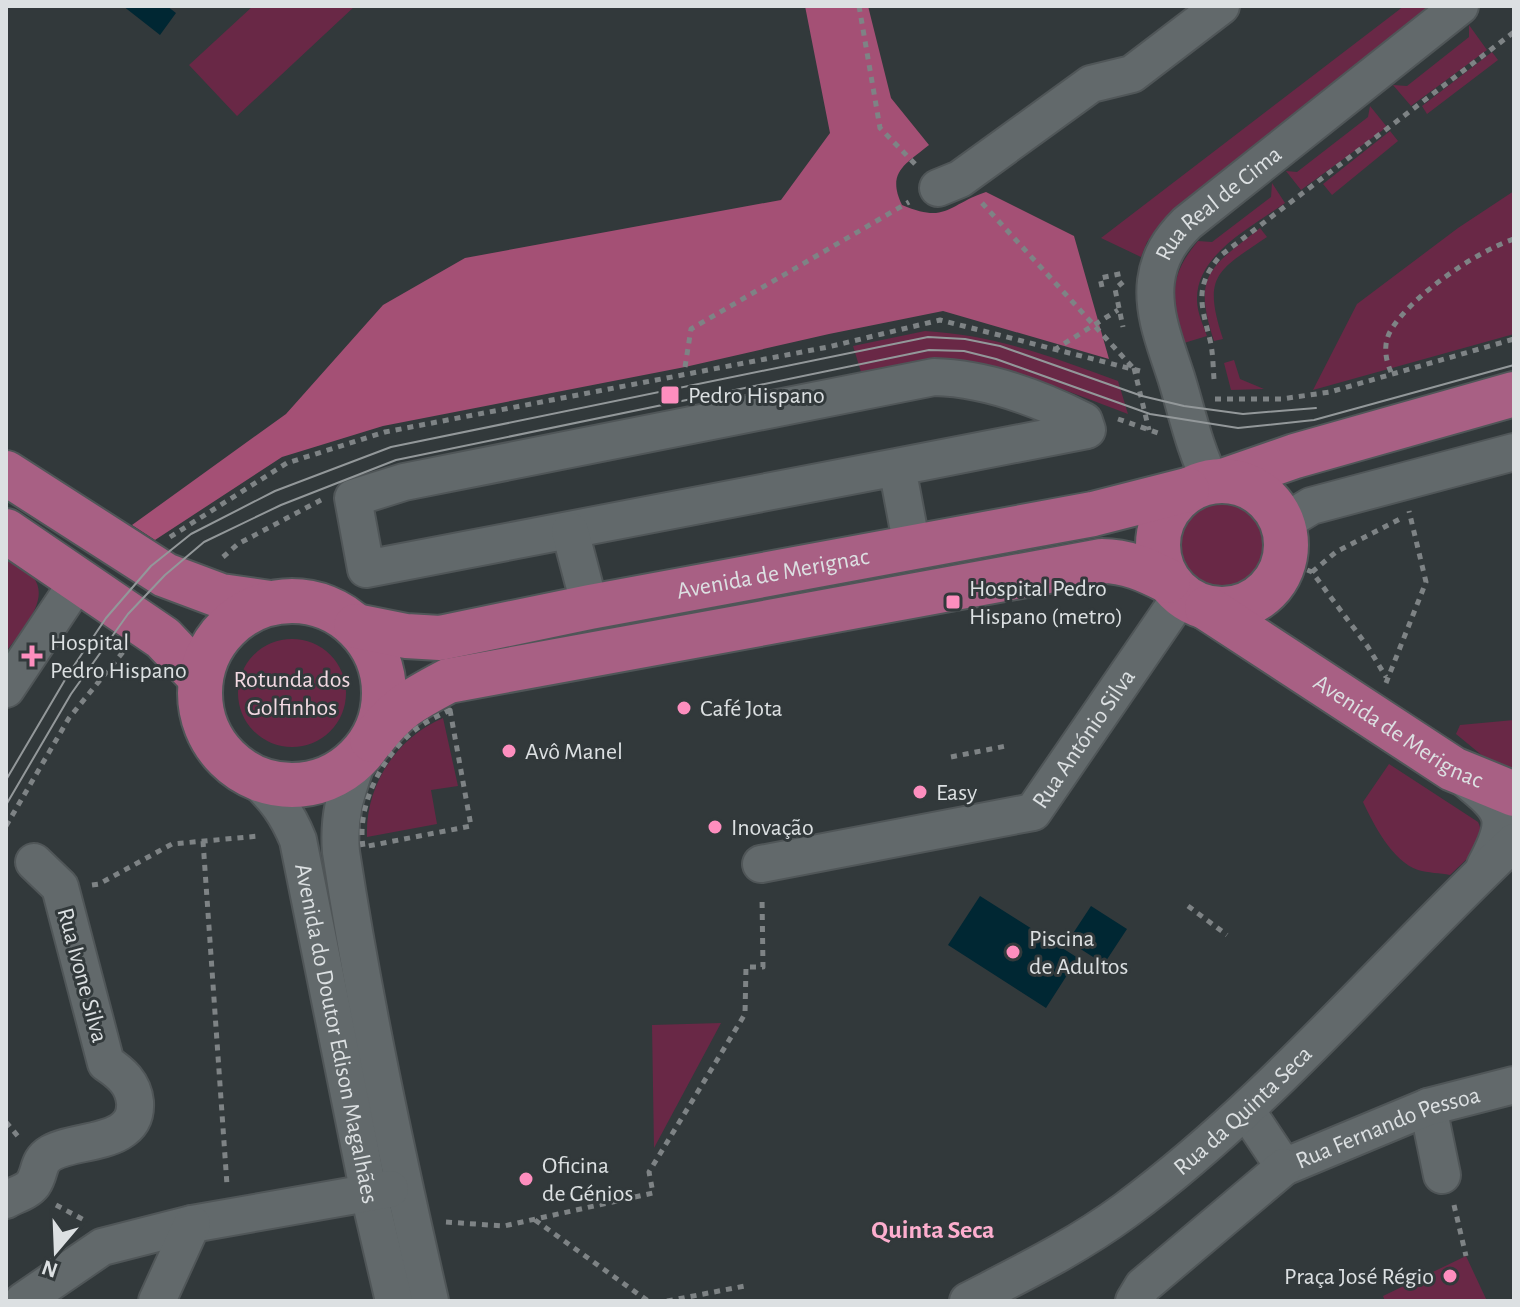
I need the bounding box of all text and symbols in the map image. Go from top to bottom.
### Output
street label: Rua Real de Cima [1152,142,1286,265]
marker: Pedro Hispano [659,384,681,406]
place label: Pedro Hispano [688,384,825,408]
street label: Avenida de Merignac [675,545,871,604]
place label: Hospital Pedro Hispano (metro) [969,577,1123,629]
marker: Hospital Pedro Hispano (metro) [944,593,962,611]
place label: Hospital Pedro Hispano [50,631,187,683]
marker: Hospital Pedro Hispano [21,645,43,667]
street label: Rua António Silva [1028,665,1140,813]
park label: Rotunda dos Golfinhos [234,668,350,720]
street label: Avenida de Merignac [1309,670,1486,793]
place label: Café Jota [700,697,783,721]
marker: Café Jota [675,699,693,717]
place label: Avô Manel [525,740,623,764]
marker: Avô Manel [500,742,518,760]
place label: Easy [936,781,977,805]
marker: Easy [911,783,929,801]
place label: Inovação [731,816,814,840]
marker: Inovação [706,818,724,836]
street label: Avenida do Doutor Edison Magalhães [290,862,382,1206]
street label: Rua Ivone Silva [53,905,112,1045]
place label: Piscina de Adultos [1029,927,1128,979]
marker: Piscina de Adultos [1004,943,1022,961]
street label: Rua da Quinta Seca [1170,1042,1317,1180]
street label: Rua Fernando Pessoa [1292,1083,1483,1174]
place label: Oficina de Génios [542,1154,633,1206]
marker: Oficina de Génios [517,1170,535,1188]
north arrow [16,1211,96,1291]
district label: Quinta Seca [871,1217,995,1243]
text: N [39,1256,61,1282]
place label: Praça José Régio [1284,1265,1434,1289]
marker: Praça José Régio [1441,1267,1459,1285]

